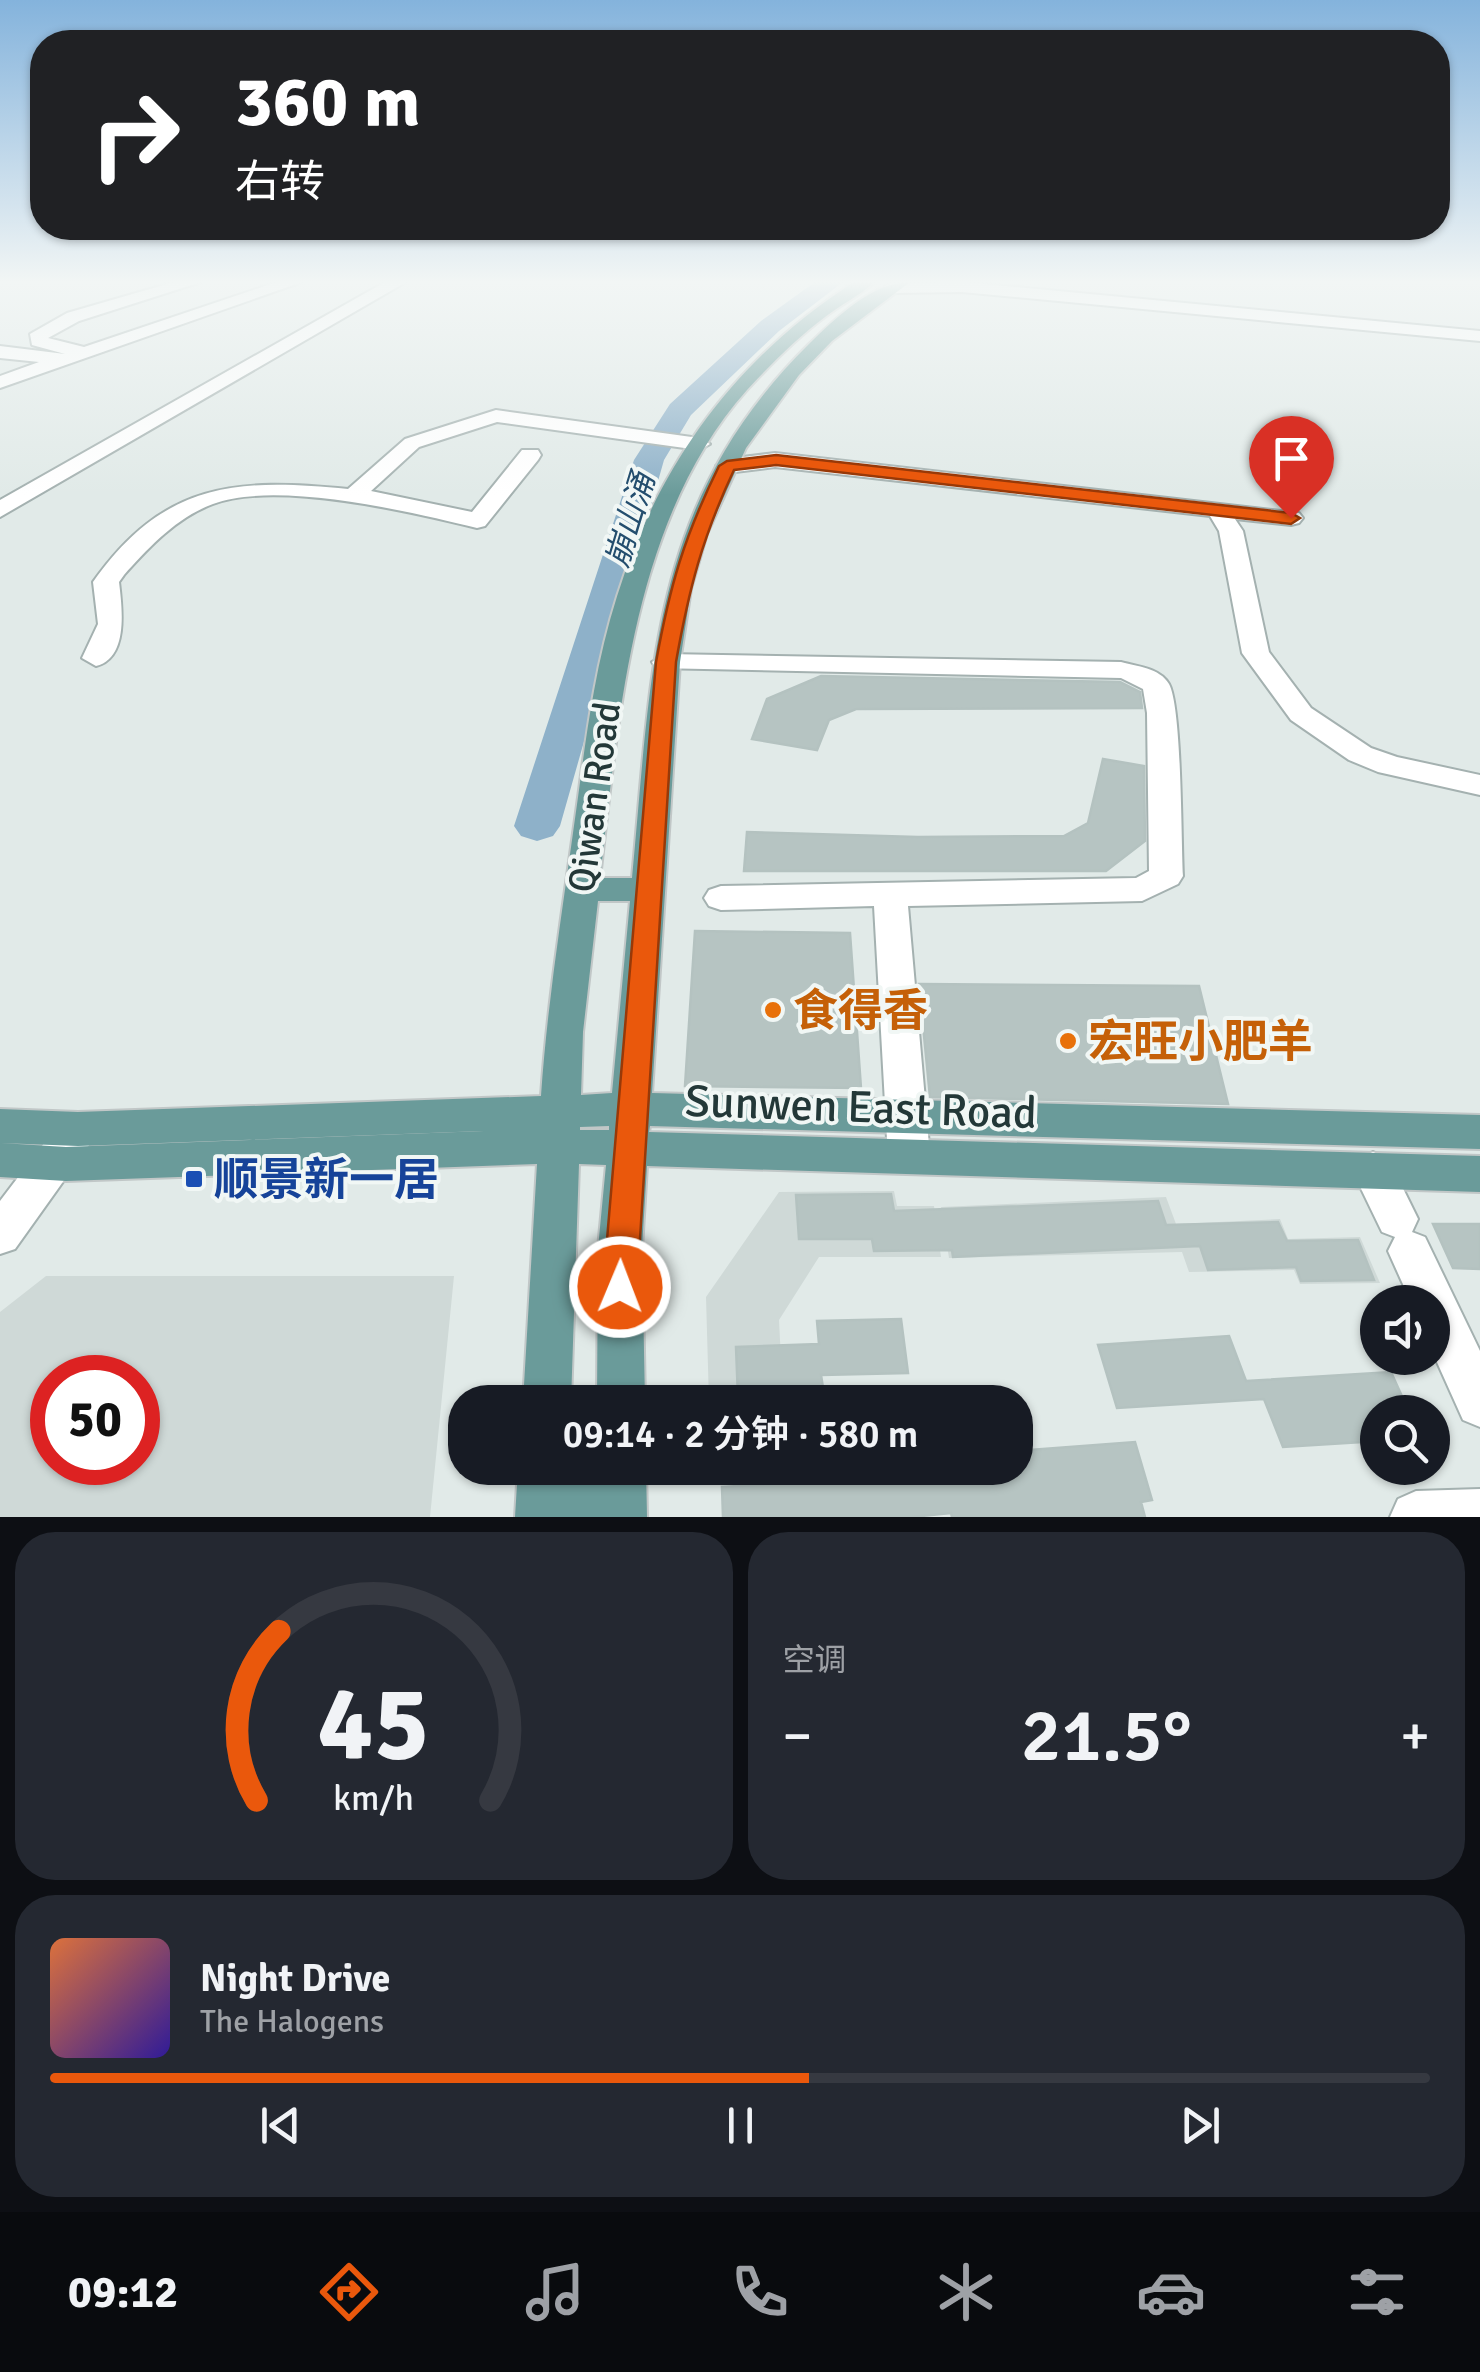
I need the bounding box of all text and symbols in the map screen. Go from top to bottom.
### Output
text: 360 m [235,59,420,145]
icon: right [70,70,200,200]
text: 右转 [235,155,325,210]
pin [1249,416,1334,519]
icon: arrive [1264,431,1319,486]
water label: 崩山涌 [598,466,664,572]
street label: Qiwan Road [558,699,631,895]
place label: 食得香 [793,984,928,1039]
marker: 食得香 [762,999,784,1021]
place label: 宏旺小肥羊 [1088,1015,1313,1070]
marker: 宏旺小肥羊 [1057,1030,1079,1052]
street label: Sunwen East Road [684,1074,1038,1141]
place label: 顺景新一居 [214,1153,439,1208]
marker: 顺景新一居 [183,1168,205,1190]
position arrow [568,1235,672,1339]
map controls [1360,1285,1450,1485]
button: sound [1360,1285,1450,1375]
speed limit sign: 50 [30,1355,160,1485]
button: search [1360,1395,1450,1485]
text: 09:14 · 2 分钟 · 580 m [563,1411,918,1458]
text: 空调 [783,1641,847,1680]
text: 45 [318,1660,430,1788]
text: 21.5° [1021,1689,1192,1782]
text: − [783,1702,812,1770]
text: + [1400,1702,1430,1770]
text: km/h [333,1776,414,1820]
text: Night Drive [200,1955,390,2002]
text: The Halogens [200,2002,384,2041]
icon: previous [253,2098,308,2153]
icon: pause [713,2098,768,2153]
icon: next [1173,2098,1228,2153]
icon: directions [314,2257,384,2327]
icon: music [520,2257,590,2327]
icon: phone [725,2257,795,2327]
icon: climate [931,2257,1001,2327]
icon: car [1136,2257,1206,2327]
icon: filters [1342,2257,1412,2327]
text: 09:12 [68,2265,178,2320]

